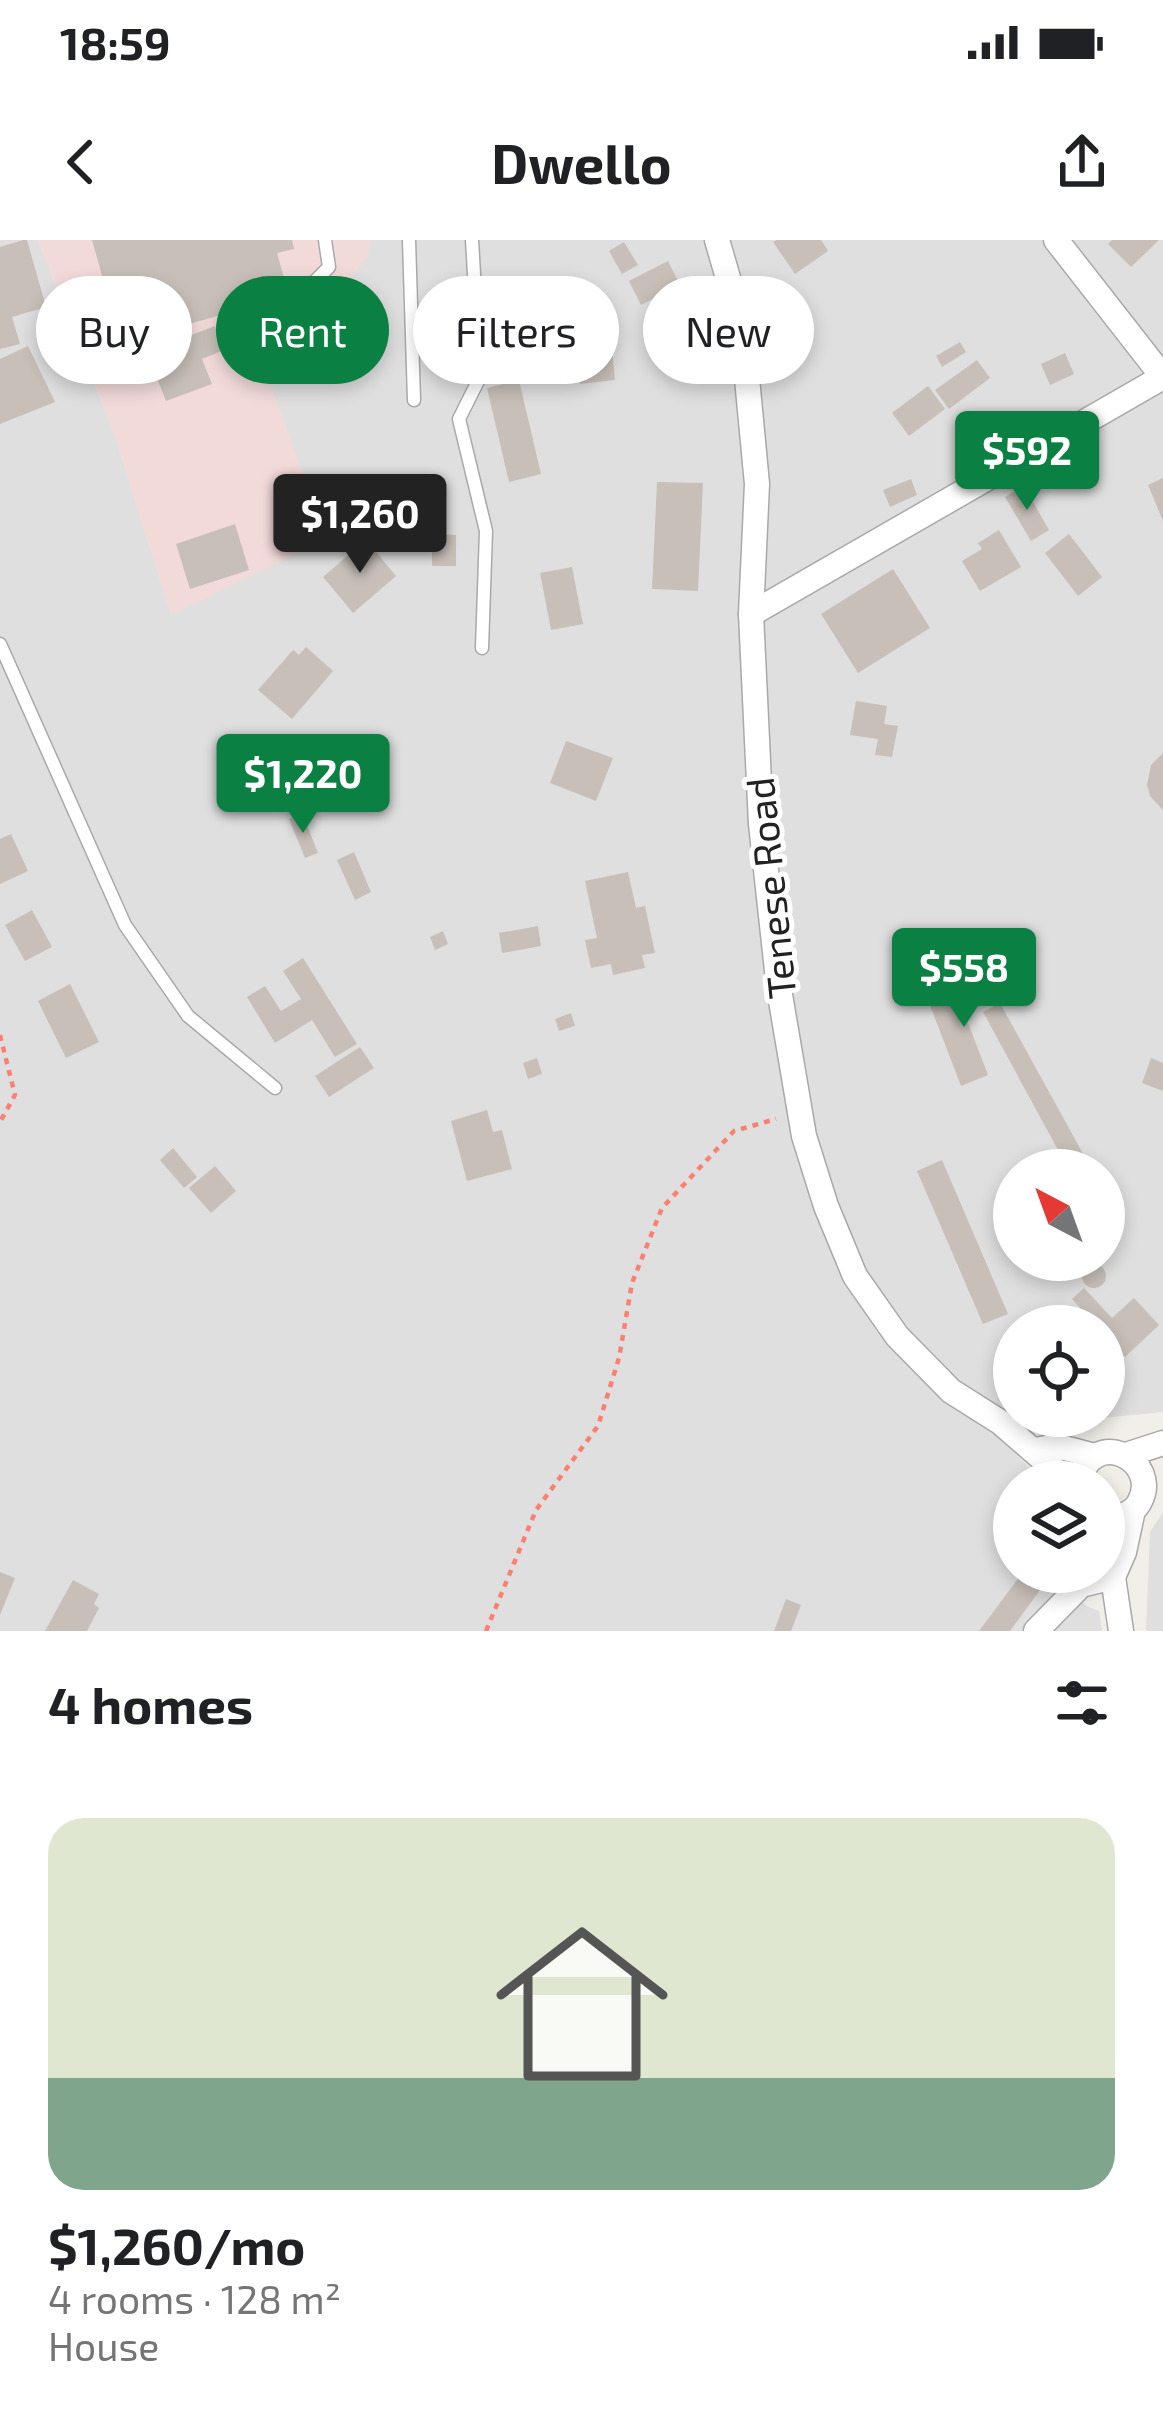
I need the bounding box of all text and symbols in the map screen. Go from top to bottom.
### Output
text: 18:59 [60,15,170,69]
icon: back [48,129,114,195]
icon: share [1049,129,1115,195]
text: Dwello [491,130,672,195]
chip: Buy [36,276,192,384]
chip: Rent [216,276,389,384]
chip: Filters [413,276,619,384]
chip: New [643,276,814,384]
pin: $592 [956,411,1098,513]
text: $592 [982,426,1072,473]
pin: $1,260 [262,474,458,576]
text: $1,260 [300,489,420,536]
pin: $1,220 [205,734,401,836]
text: $1,220 [244,749,362,796]
street label: Tenese Road [735,775,804,1001]
pin: $558 [893,928,1035,1030]
text: $558 [919,943,1009,990]
north arrow [993,1149,1125,1281]
map controls [993,1149,1125,1593]
button: locate [993,1305,1125,1437]
button: layers [993,1461,1125,1593]
icon: filters [1049,1670,1115,1736]
text: 4 homes [48,1673,253,1734]
icon: home [474,1896,690,2112]
text: $1,260/mo [48,2214,305,2275]
text: 4 rooms · 128 m² [48,2275,341,2322]
text: House [48,2322,159,2369]

